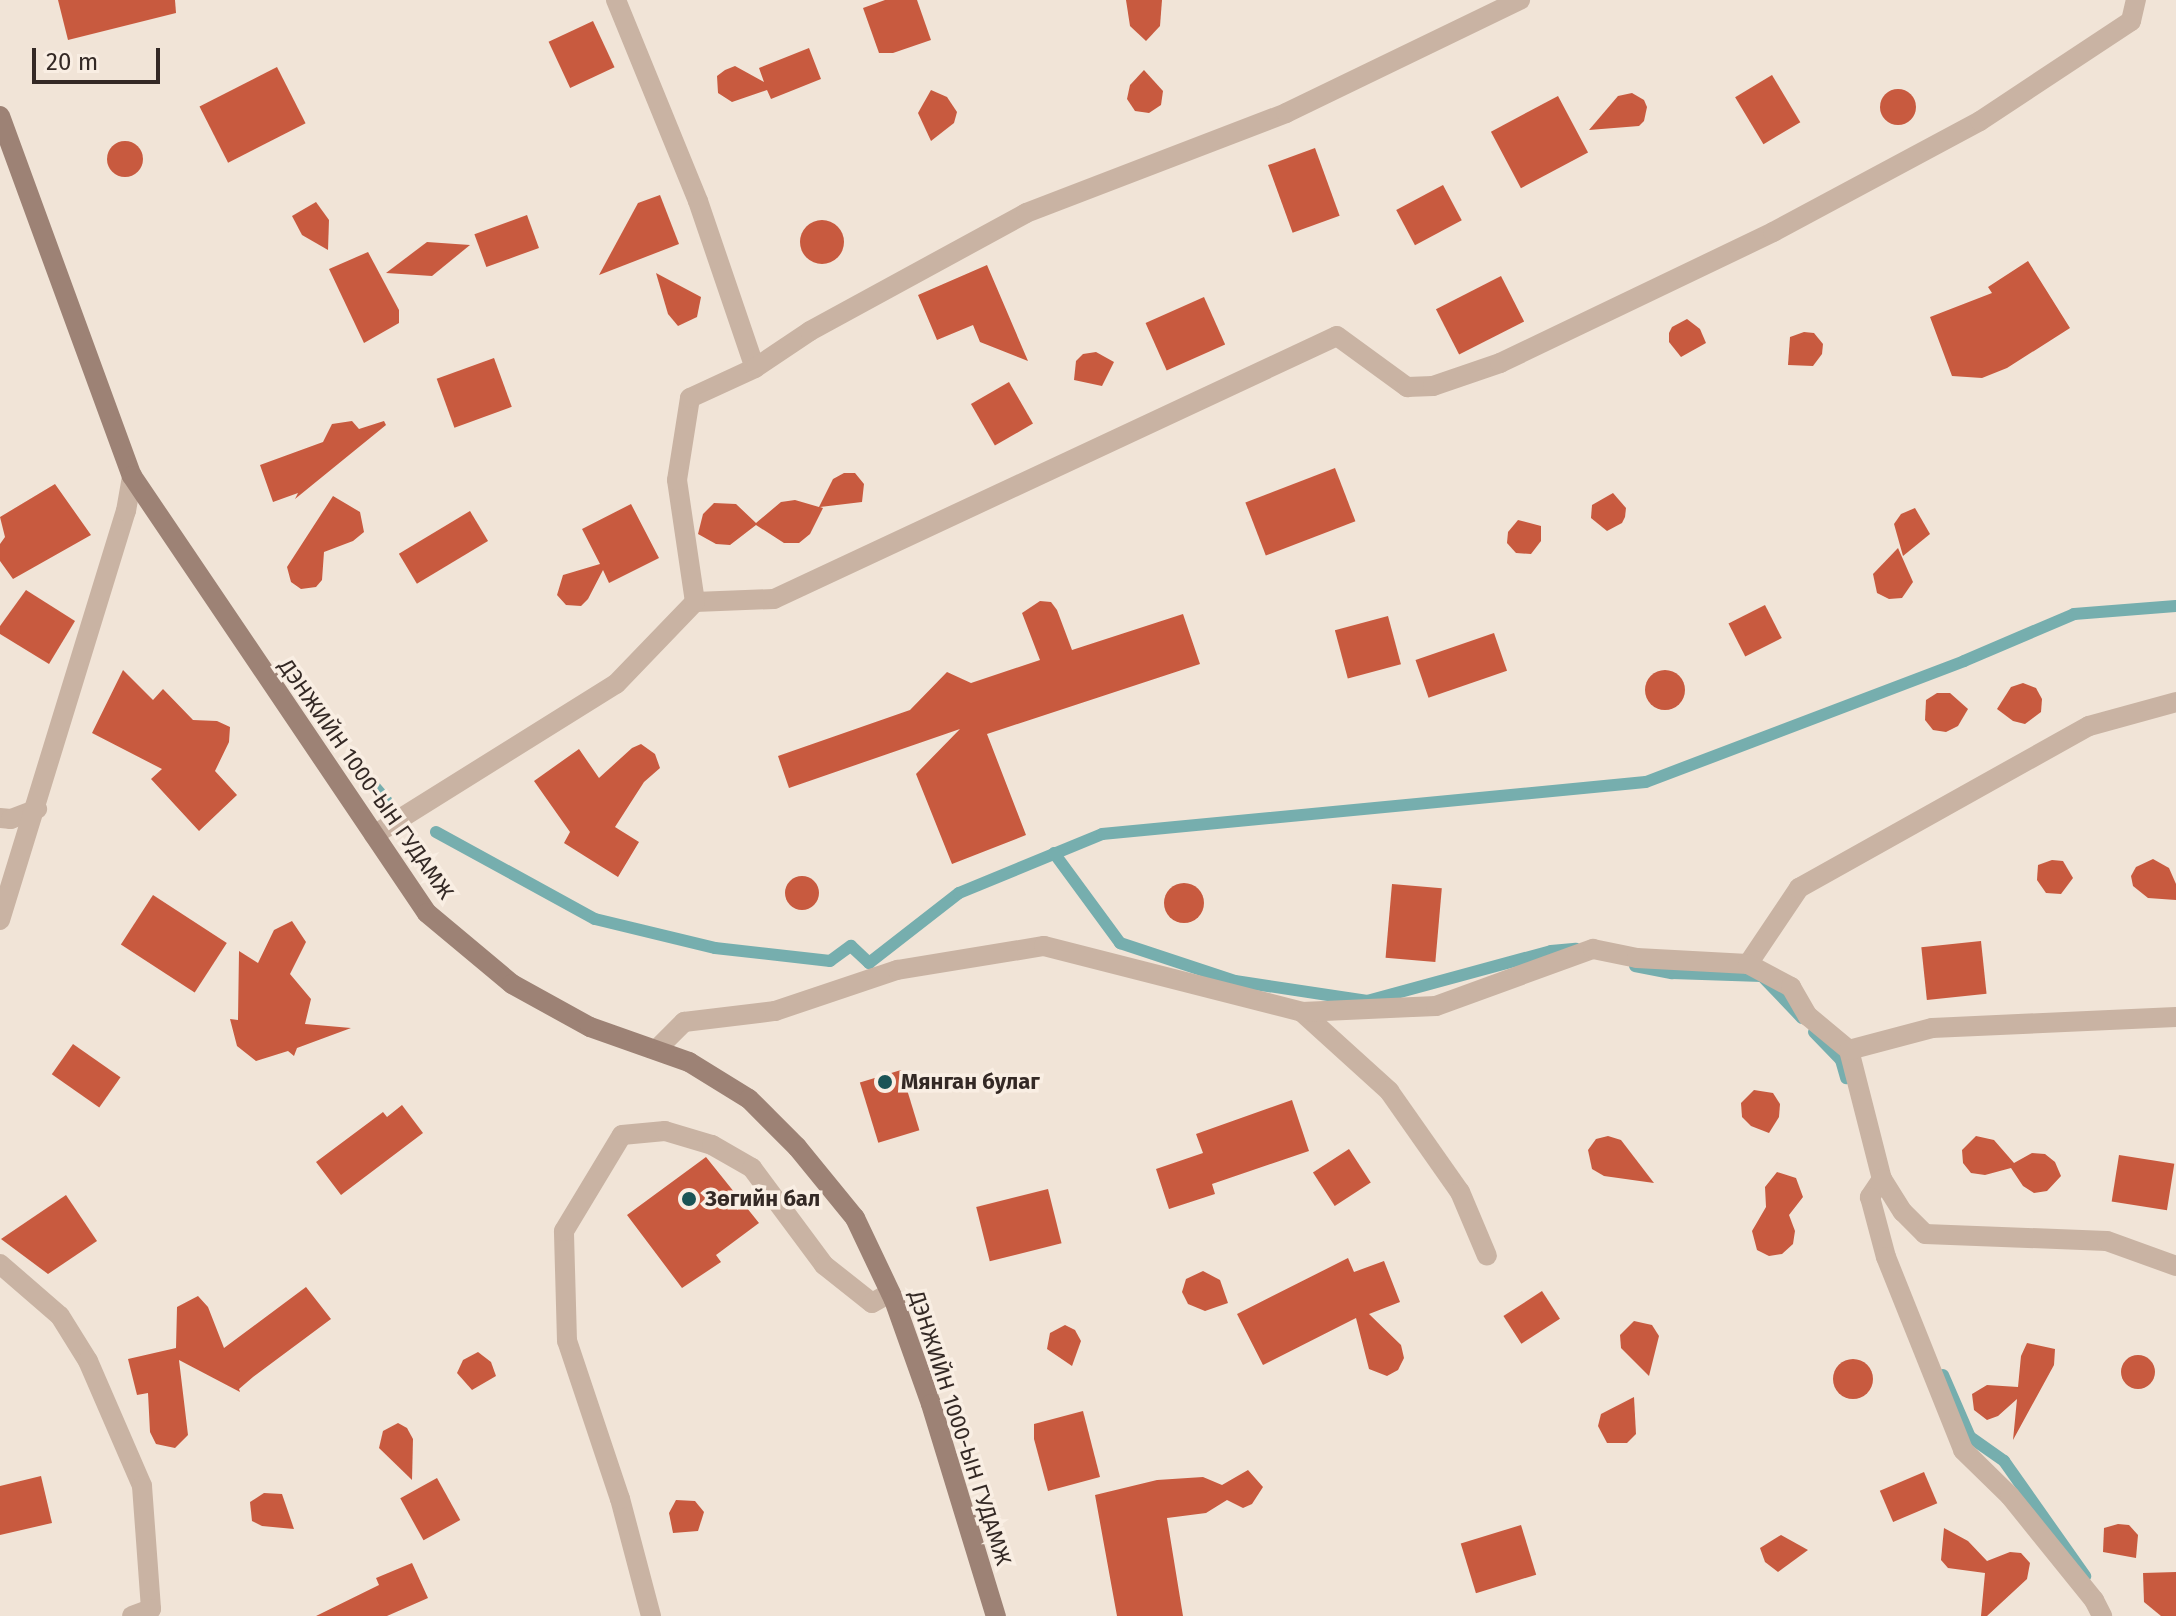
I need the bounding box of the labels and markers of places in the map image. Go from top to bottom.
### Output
place label: Мянган булаг [901,1069,1040,1095]
marker: Мянган булаг [876,1073,894,1091]
place label: Зөгийн бал [705,1186,820,1212]
marker: Зөгийн бал [680,1190,698,1208]

